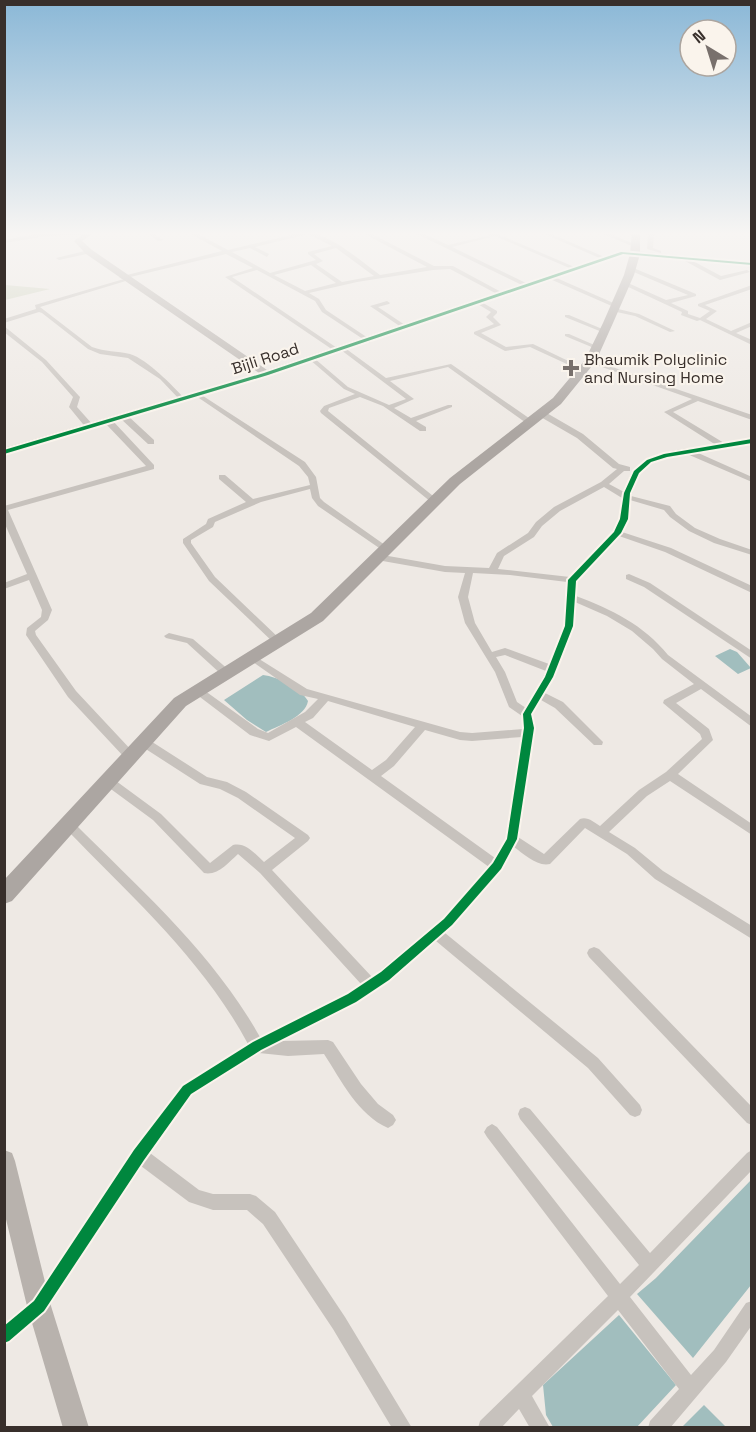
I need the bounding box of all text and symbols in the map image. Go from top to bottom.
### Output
north arrow [678,18,738,78]
text: N [688,25,710,48]
street label: Bijli Road [229,338,302,379]
place label: Bhaumik Polyclinic and Nursing Home [584,349,727,388]
marker: Bhaumik Polyclinic and Nursing Home [562,359,580,377]

